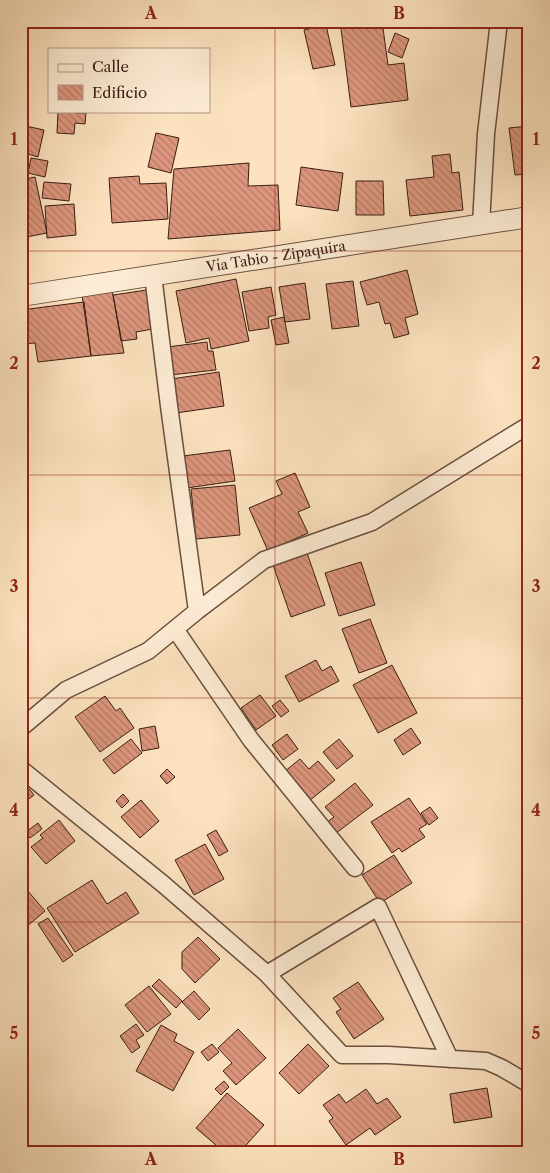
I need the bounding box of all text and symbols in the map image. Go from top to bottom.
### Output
text: A [144,3,158,23]
text: B [393,3,405,23]
legend [48,48,210,112]
text: Calle [92,57,129,76]
text: Edificio [92,83,147,102]
text: 1 [10,129,18,149]
text: 1 [532,129,540,149]
street label: Vía Tabio - Zipaquira [204,237,348,276]
text: 2 [9,353,19,373]
text: 2 [531,353,541,373]
text: 3 [9,576,19,596]
text: 3 [531,576,541,596]
text: 4 [9,800,19,820]
text: 4 [531,800,541,820]
text: 5 [10,1023,19,1043]
text: 5 [532,1023,541,1043]
text: A [144,1149,158,1169]
text: B [393,1149,405,1169]

